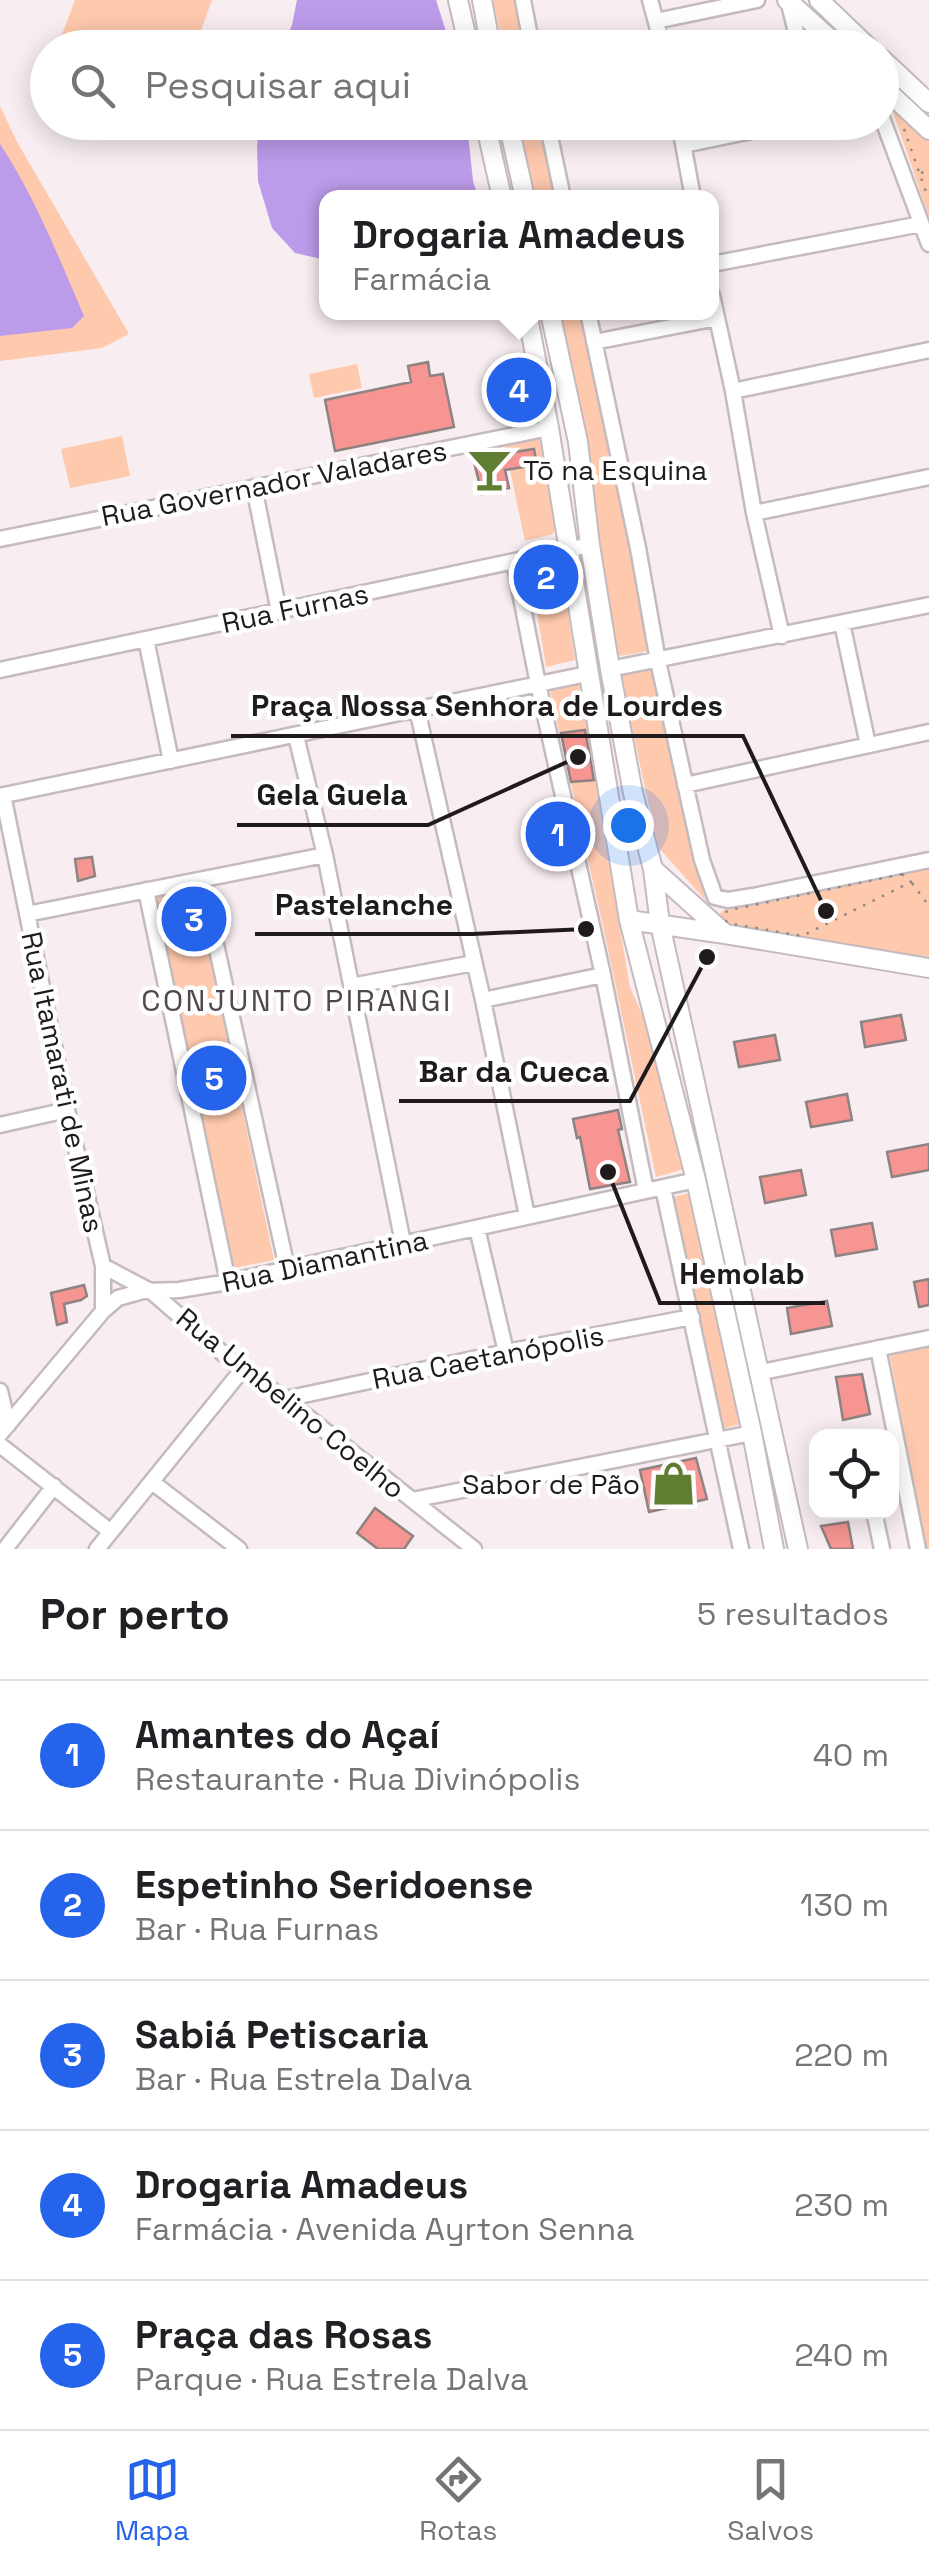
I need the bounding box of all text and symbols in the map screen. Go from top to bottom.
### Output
search box [30,30,899,140]
icon: search [65,58,120,113]
text: Pesquisar aqui [145,61,411,109]
popup [319,190,719,320]
text: Drogaria Amadeus [352,211,686,259]
text: Farmácia [352,259,491,299]
pin: 4 [486,352,552,428]
street label: Rua Governador Valadares [98,432,450,534]
bar icon: Tō na Esquina [466,446,514,494]
place label: Tō na Esquina [523,452,707,488]
pin: 2 [514,540,578,614]
street label: Rua Furnas [218,575,372,641]
callout: Praça Nossa Senhora de Lourdes [231,676,743,736]
text: Praça Nossa Senhora de Lourdes [251,686,723,725]
callout: Gela Guela [237,765,428,825]
text: Gela Guela [256,775,408,814]
pin: 1 [526,796,590,872]
your location [603,800,654,851]
callout: Pastelanche [255,874,473,934]
pin: 3 [162,882,226,956]
text: Pastelanche [275,885,453,924]
street label: Rua Itamarati de Minas [13,928,113,1236]
district label: CONJUNTO PIRANGI [141,981,453,1020]
pin: 5 [182,1040,246,1116]
callout: Bar da Cueca [399,1041,630,1101]
text: Bar da Cueca [419,1052,609,1091]
street label: Rua Diamantina [219,1222,431,1300]
callout: Hemolab [660,1243,825,1303]
text: Hemolab [679,1254,805,1293]
street label: Rua Umbelino Coelho [169,1300,413,1506]
street label: Rua Caetanópolis [369,1317,607,1397]
map controls [809,1429,899,1519]
button: locate [809,1429,899,1519]
shop icon: Sabor de Pão [649,1460,697,1508]
place label: Sabor de Pão [462,1466,640,1502]
text: Por perto [40,1588,230,1641]
text: 5 resultados [697,1594,889,1634]
text: Amantes do Açaí [135,1711,440,1759]
text: 1 [65,1735,80,1775]
text: 40 m [813,1735,889,1775]
text: Restaurante · Rua Divinópolis [135,1759,580,1799]
text: Espetinho Seridoense [135,1861,533,1909]
text: 2 [63,1885,82,1925]
text: 130 m [800,1885,889,1925]
text: Bar · Rua Furnas [135,1909,379,1949]
text: Sabiá Petiscaria [135,2011,428,2059]
text: 3 [63,2035,82,2075]
text: 220 m [794,2035,889,2075]
text: Bar · Rua Estrela Dalva [135,2059,472,2099]
text: Drogaria Amadeus [135,2161,468,2209]
text: 4 [62,2185,83,2225]
text: 230 m [794,2185,889,2225]
text: Farmácia · Avenida Ayrton Senna [135,2209,635,2249]
text: Praça das Rosas [135,2311,432,2359]
text: 5 [63,2335,82,2375]
text: 240 m [794,2335,889,2375]
text: Parque · Rua Estrela Dalva [135,2359,528,2399]
tab: Mapa [115,2452,189,2548]
tab: Rotas [419,2452,497,2548]
tab: Salvos [727,2452,814,2548]

